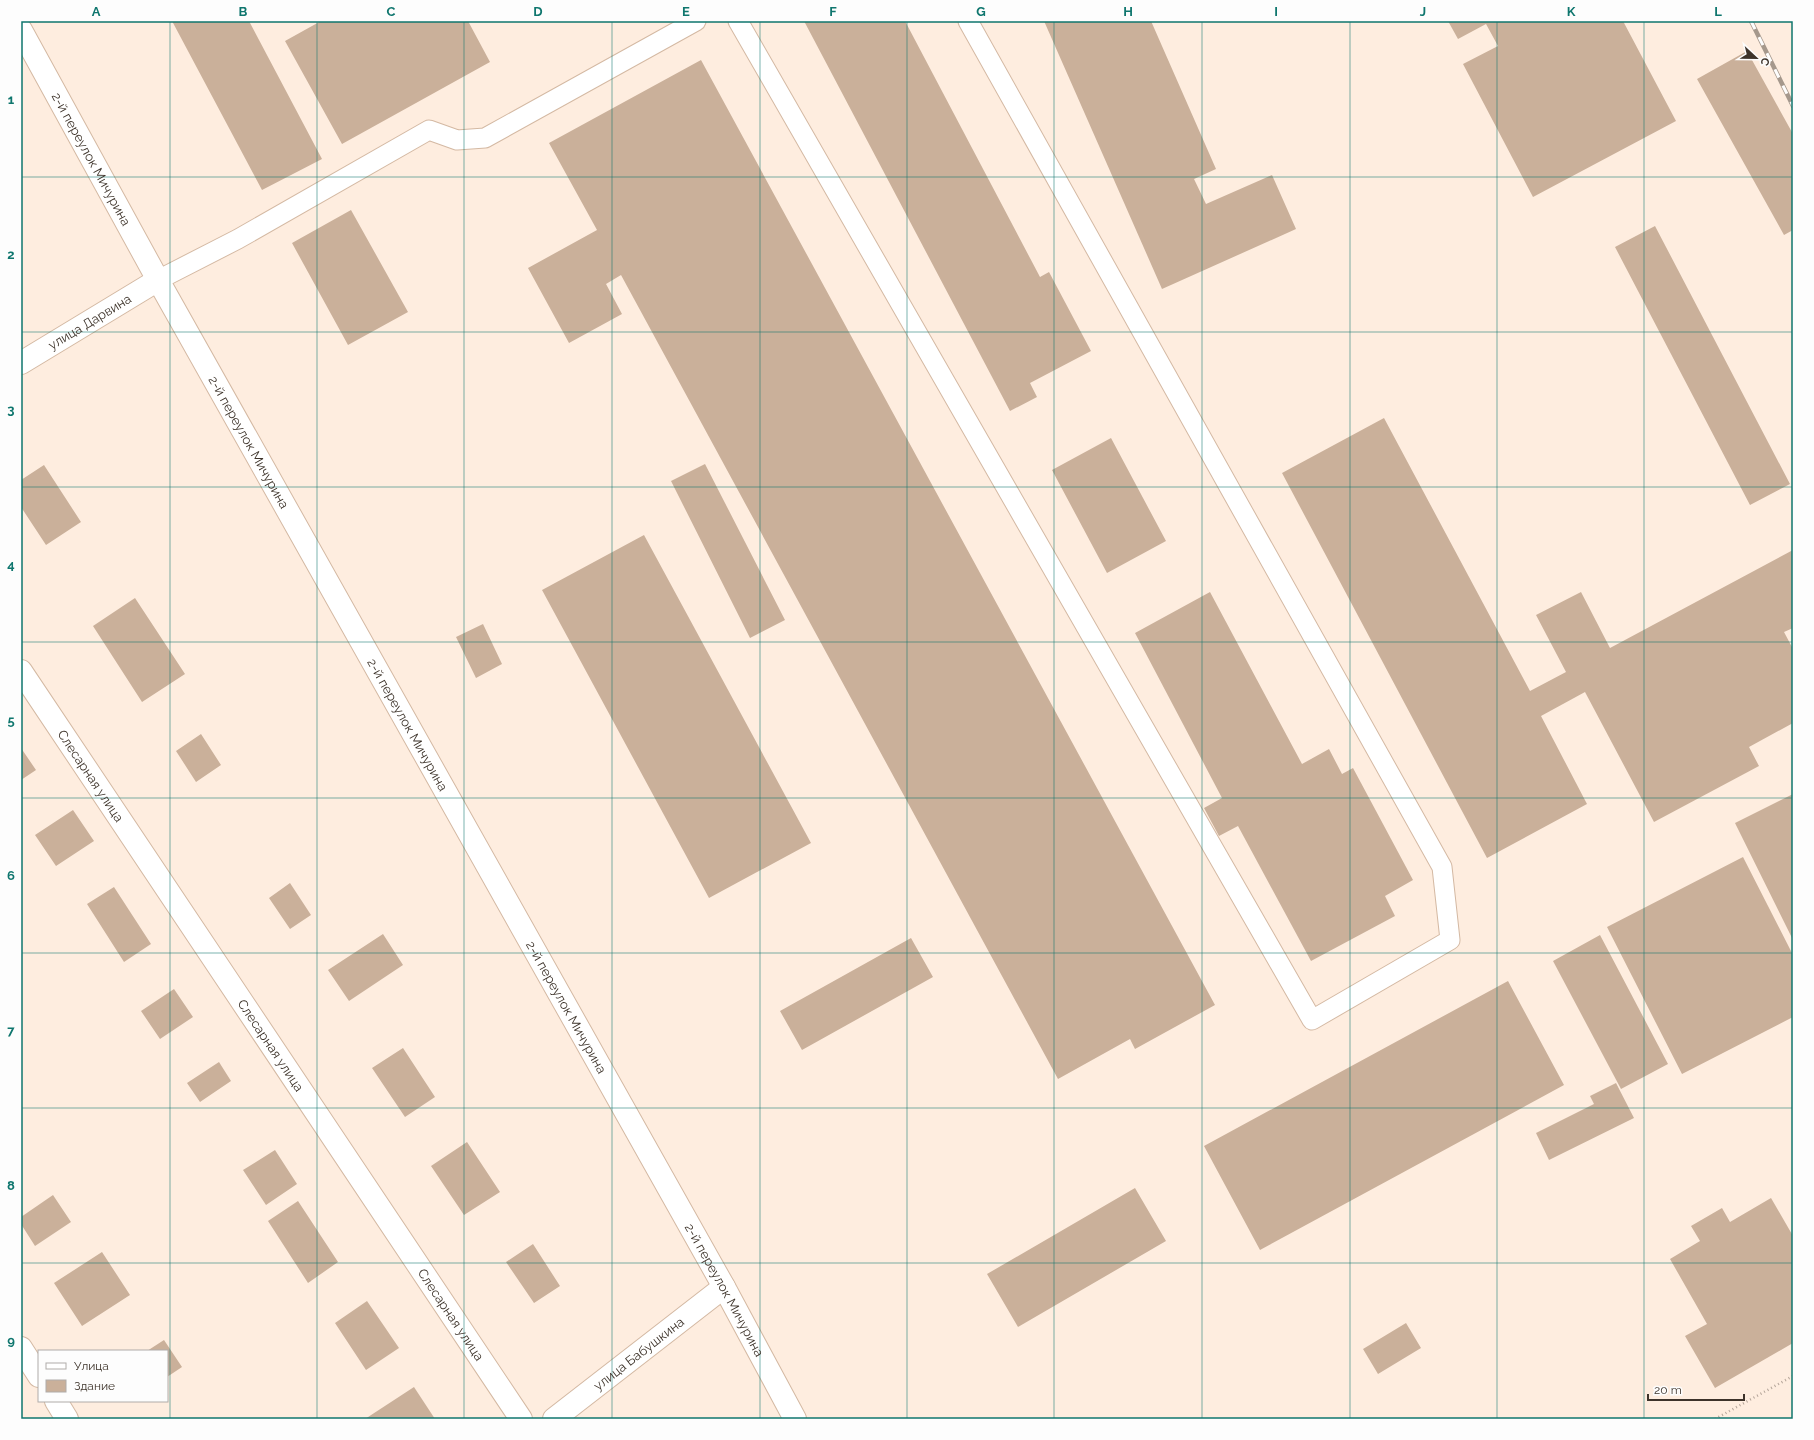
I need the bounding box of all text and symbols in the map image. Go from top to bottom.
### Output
text: A [92,4,101,19]
text: B [239,4,248,19]
text: C [387,4,396,19]
text: D [533,4,543,19]
text: E [682,4,690,19]
text: F [829,4,837,19]
text: G [976,4,986,19]
text: H [1123,4,1133,19]
text: I [1274,4,1278,19]
text: J [1420,4,1426,19]
text: K [1567,4,1576,19]
text: L [1714,4,1722,19]
north arrow [1736,38,1776,78]
text: С [1757,56,1772,68]
street label: 2-й переулок Мичурина [49,90,134,228]
text: 1 [8,92,15,107]
text: 2 [7,247,15,262]
street label: улица Дарвина [45,291,134,352]
street label: 2-й переулок Мичурина [206,373,292,511]
text: 3 [7,402,15,417]
text: 4 [7,557,15,572]
street label: 2-й переулок Мичурина [365,656,451,793]
text: 5 [7,713,15,728]
street label: Слесарная улица [55,727,127,825]
text: 6 [7,868,15,883]
street label: 2-й переулок Мичурина [523,938,610,1076]
street label: Слесарная улица [235,996,307,1094]
text: 7 [7,1023,15,1038]
text: 8 [7,1178,15,1193]
street label: 2-й переулок Мичурина [682,1221,767,1359]
street label: Слесарная улица [415,1266,487,1363]
street label: улица Бабушкина [590,1314,687,1393]
text: 9 [7,1333,15,1348]
legend [38,1350,168,1402]
text: Улица [74,1359,109,1373]
scale bar [1648,1376,1744,1402]
text: Здание [74,1379,115,1393]
text: 20 m [1654,1383,1682,1397]

